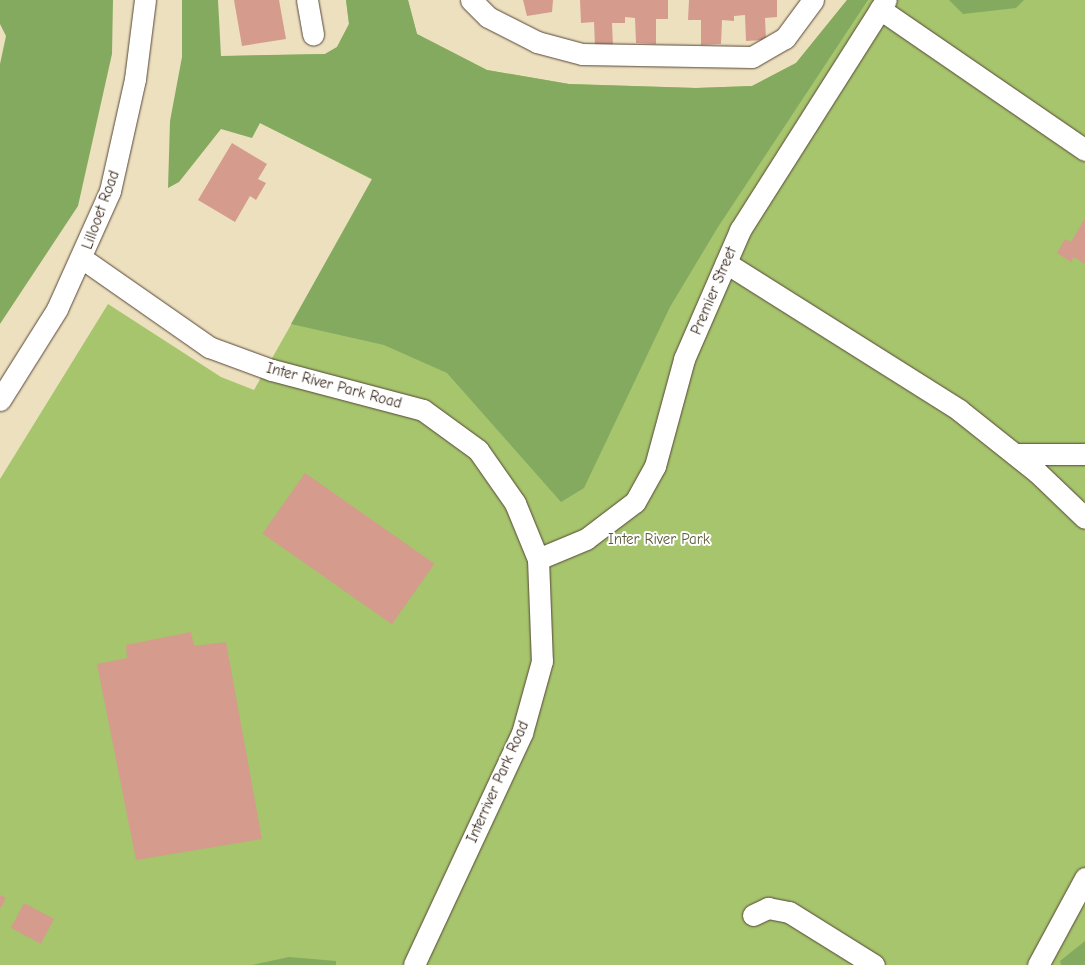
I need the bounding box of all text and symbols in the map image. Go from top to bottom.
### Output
street label: Lillooet Road [78,168,124,252]
street label: Premier Street [687,244,741,338]
street label: Inter River Park Road [264,359,404,413]
park label: Inter River Park [608,531,710,549]
street label: Interriver Park Road [463,718,533,846]

